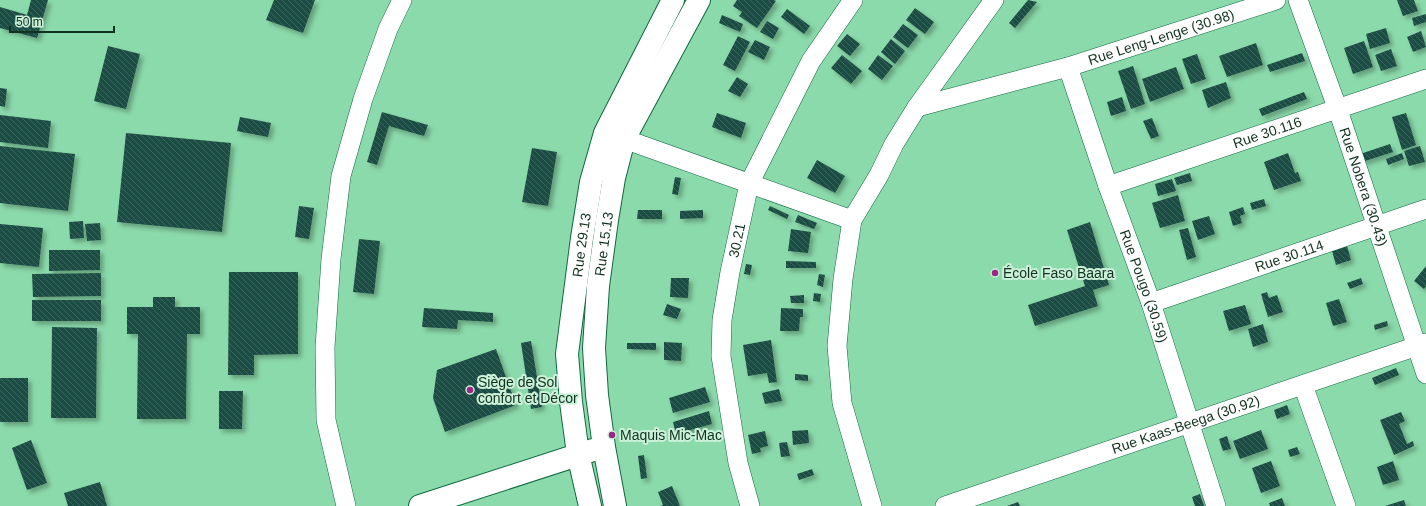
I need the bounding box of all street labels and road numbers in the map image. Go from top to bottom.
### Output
street label: Rue Leng-Lenge (30.98) [1086,6,1236,68]
street label: Rue 30.116 [1231,113,1304,151]
street label: Rue Nobera (30.43) [1336,125,1391,248]
street label: Rue 29.13 [569,211,594,278]
street label: Rue 15.13 [591,211,616,277]
street label: 30.21 [725,221,748,259]
street label: Rue Pougo (30.59) [1117,228,1171,345]
street label: Rue 30.114 [1253,237,1326,275]
street label: Rue Kaas-Beega (30.92) [1110,392,1262,457]

